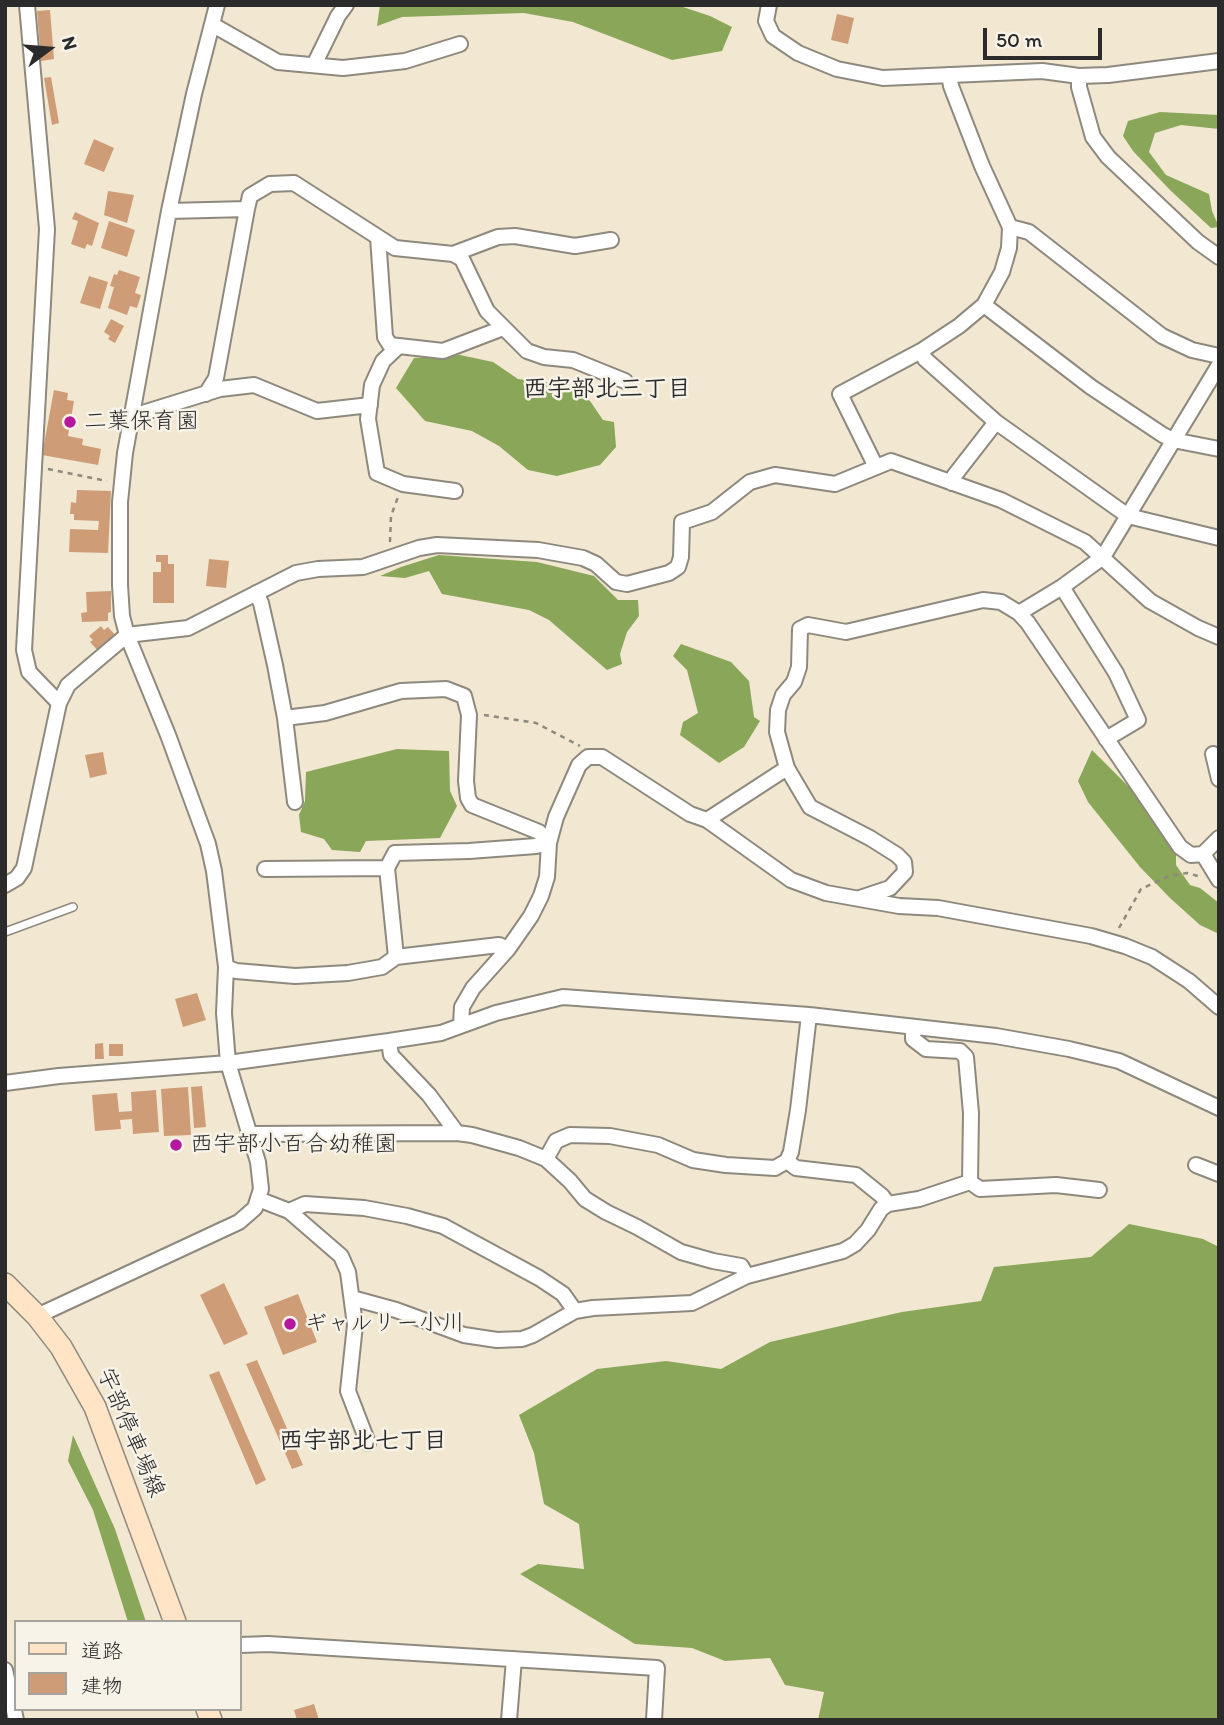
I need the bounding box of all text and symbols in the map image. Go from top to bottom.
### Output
north arrow [14,14,84,84]
scale bar [986,14,1105,58]
text: 50 m [996,27,1042,52]
text: N [57,34,82,52]
district label: 西宇部北三丁目 [523,376,691,404]
place label: 二葉保育園 [84,408,199,436]
marker: 二葉保育園 [62,414,78,430]
place label: 西宇部小百合幼稚園 [190,1131,397,1159]
marker: 西宇部小百合幼稚園 [168,1137,184,1153]
place label: ギャルリー小川 [304,1310,465,1338]
marker: ギャルリー小川 [282,1316,298,1332]
street label: 宇部停車場線 [90,1364,170,1502]
district label: 西宇部北七丁目 [279,1428,447,1456]
legend [14,1620,242,1711]
text: 道路 [81,1638,123,1663]
text: 建物 [81,1673,123,1698]

